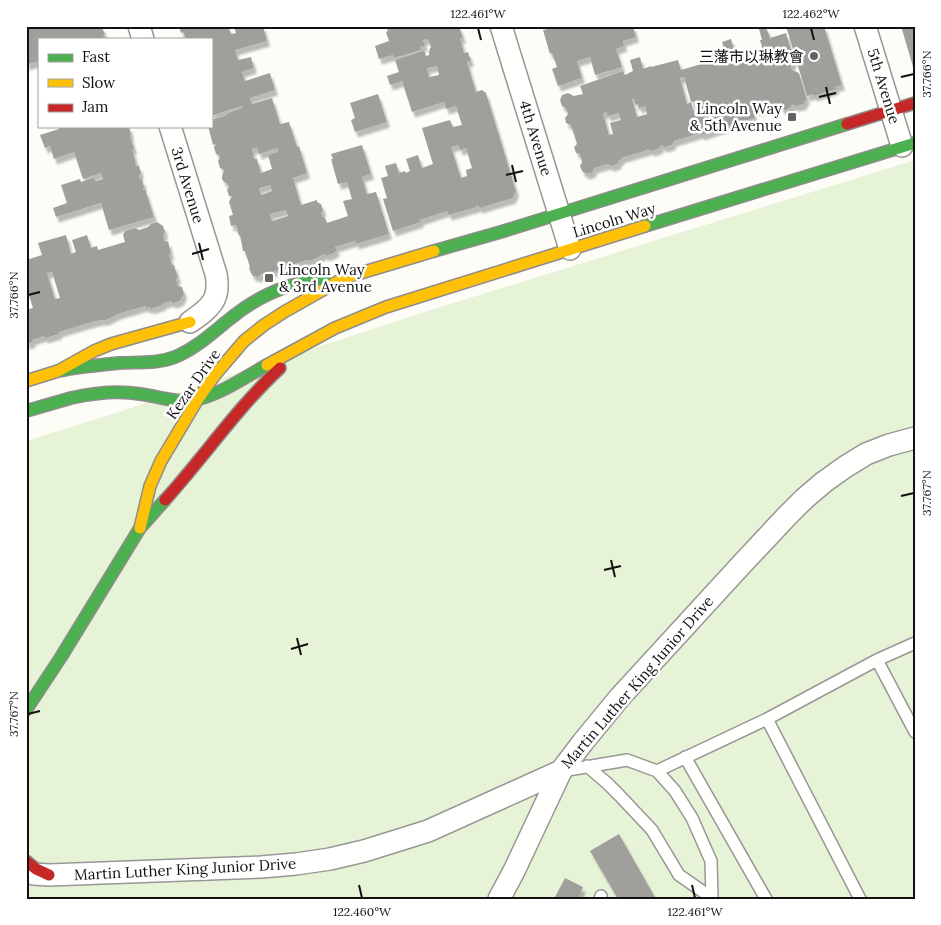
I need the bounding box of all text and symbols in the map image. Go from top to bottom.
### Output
text: 122.461°W [451,6,506,21]
text: 122.462°W [783,6,840,21]
legend [38,38,212,128]
street label: 5th Avenue [864,46,904,126]
text: Fast [82,47,110,66]
place label: 三藩市以琳教會 [699,47,804,66]
marker: 三藩市以琳教會 [808,50,820,62]
text: 37.766°N [919,50,934,98]
text: Slow [82,73,115,92]
text: Jam [81,97,109,116]
street label: 4th Avenue [516,98,556,178]
place label: Lincoln Way & 5th Avenue [690,99,782,135]
marker: Lincoln Way & 5th Avenue [786,111,798,123]
street label: 3rd Avenue [167,145,209,225]
street label: Lincoln Way [570,198,658,242]
place label: Lincoln Way & 3rd Avenue [279,260,372,296]
text: 37.766°N [6,271,21,319]
marker: Lincoln Way & 3rd Avenue [263,272,275,284]
street label: Kezar Drive [162,345,224,423]
text: 37.767°N [919,470,934,516]
street label: Martin Luther King Junior Drive [557,592,717,772]
text: 37.767°N [6,691,21,737]
street label: Martin Luther King Junior Drive [73,854,297,884]
text: 122.460°W [333,904,392,919]
text: 122.461°W [668,904,723,919]

